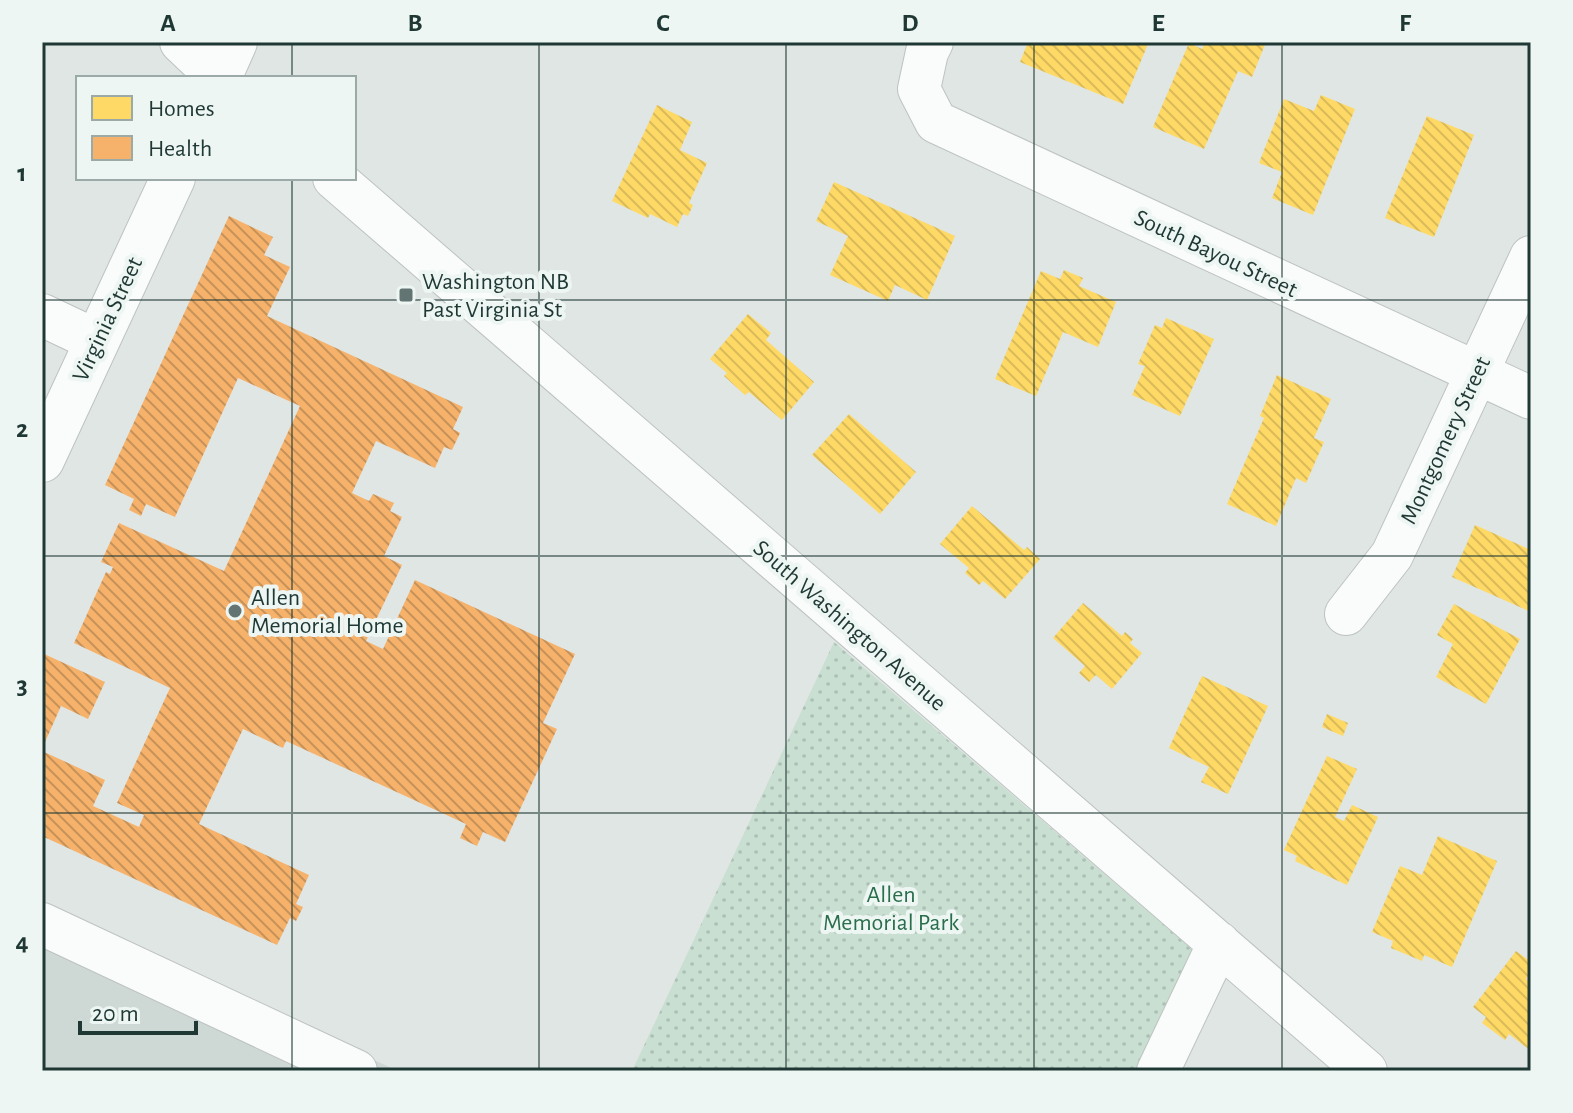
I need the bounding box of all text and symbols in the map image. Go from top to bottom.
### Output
text: A [160,10,176,36]
text: B [407,10,423,36]
text: C [656,10,670,36]
text: D [901,10,919,36]
text: E [1151,10,1165,36]
text: F [1399,10,1412,36]
legend [76,76,356,180]
text: Homes [148,97,215,121]
text: Health [148,137,212,161]
text: 1 [17,160,27,186]
street label: South Bayou Street [1130,206,1301,302]
street label: Virginia Street [69,253,147,385]
place label: Washington NB Past Virginia St [422,270,569,322]
marker: Washington NB Past Virginia St [397,286,415,304]
street label: Montgomery Street [1397,353,1495,528]
text: 2 [16,416,28,442]
street label: South Washington Avenue [748,536,950,716]
place label: Allen Memorial Home [251,586,404,638]
marker: Allen Memorial Home [226,602,244,620]
text: 3 [16,673,28,699]
park label: Allen Memorial Park [823,883,959,935]
text: 4 [15,929,29,955]
scale bar [80,985,196,1035]
text: 20 m [92,1002,139,1026]

